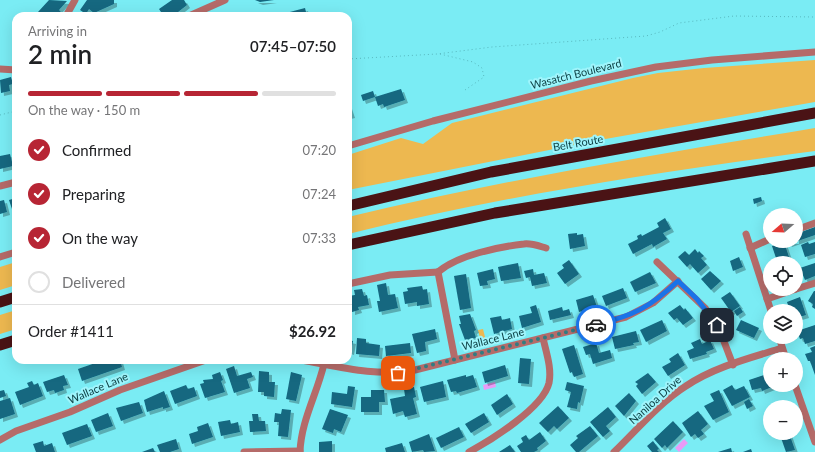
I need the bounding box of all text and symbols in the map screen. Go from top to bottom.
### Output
text: Arriving in [28,23,87,39]
text: 07:45–07:50 [250,37,336,55]
text: 2 min [28,38,92,70]
street label: Wasatch Boulevard [529,56,623,91]
text: On the way · 150 m [28,102,140,118]
street label: Belt Route [552,132,604,153]
icon: check [28,139,50,161]
text: Confirmed [62,141,131,159]
text: 07:20 [303,142,336,158]
icon: check [28,183,50,205]
text: Preparing [62,185,125,203]
text: 07:24 [303,186,336,202]
north arrow [763,208,803,248]
map controls [763,208,803,440]
icon: check [28,227,50,249]
text: On the way [62,229,138,247]
text: 07:33 [303,230,336,246]
button: locate [763,256,803,296]
text: Delivered [62,273,125,291]
button: layers [763,304,803,344]
courier [576,305,616,345]
pin [700,308,734,342]
icon: car [585,314,607,336]
icon: home [706,314,728,336]
text: Order #1411 [28,322,114,340]
text: $26.92 [289,322,336,340]
street label: Wallace Lane [460,324,526,353]
button: + [763,352,803,392]
pin [381,356,415,390]
icon: bag [387,362,409,384]
street label: Wallace Lane [66,369,130,406]
street label: Naniloa Drive [626,373,684,426]
button: − [763,400,803,440]

